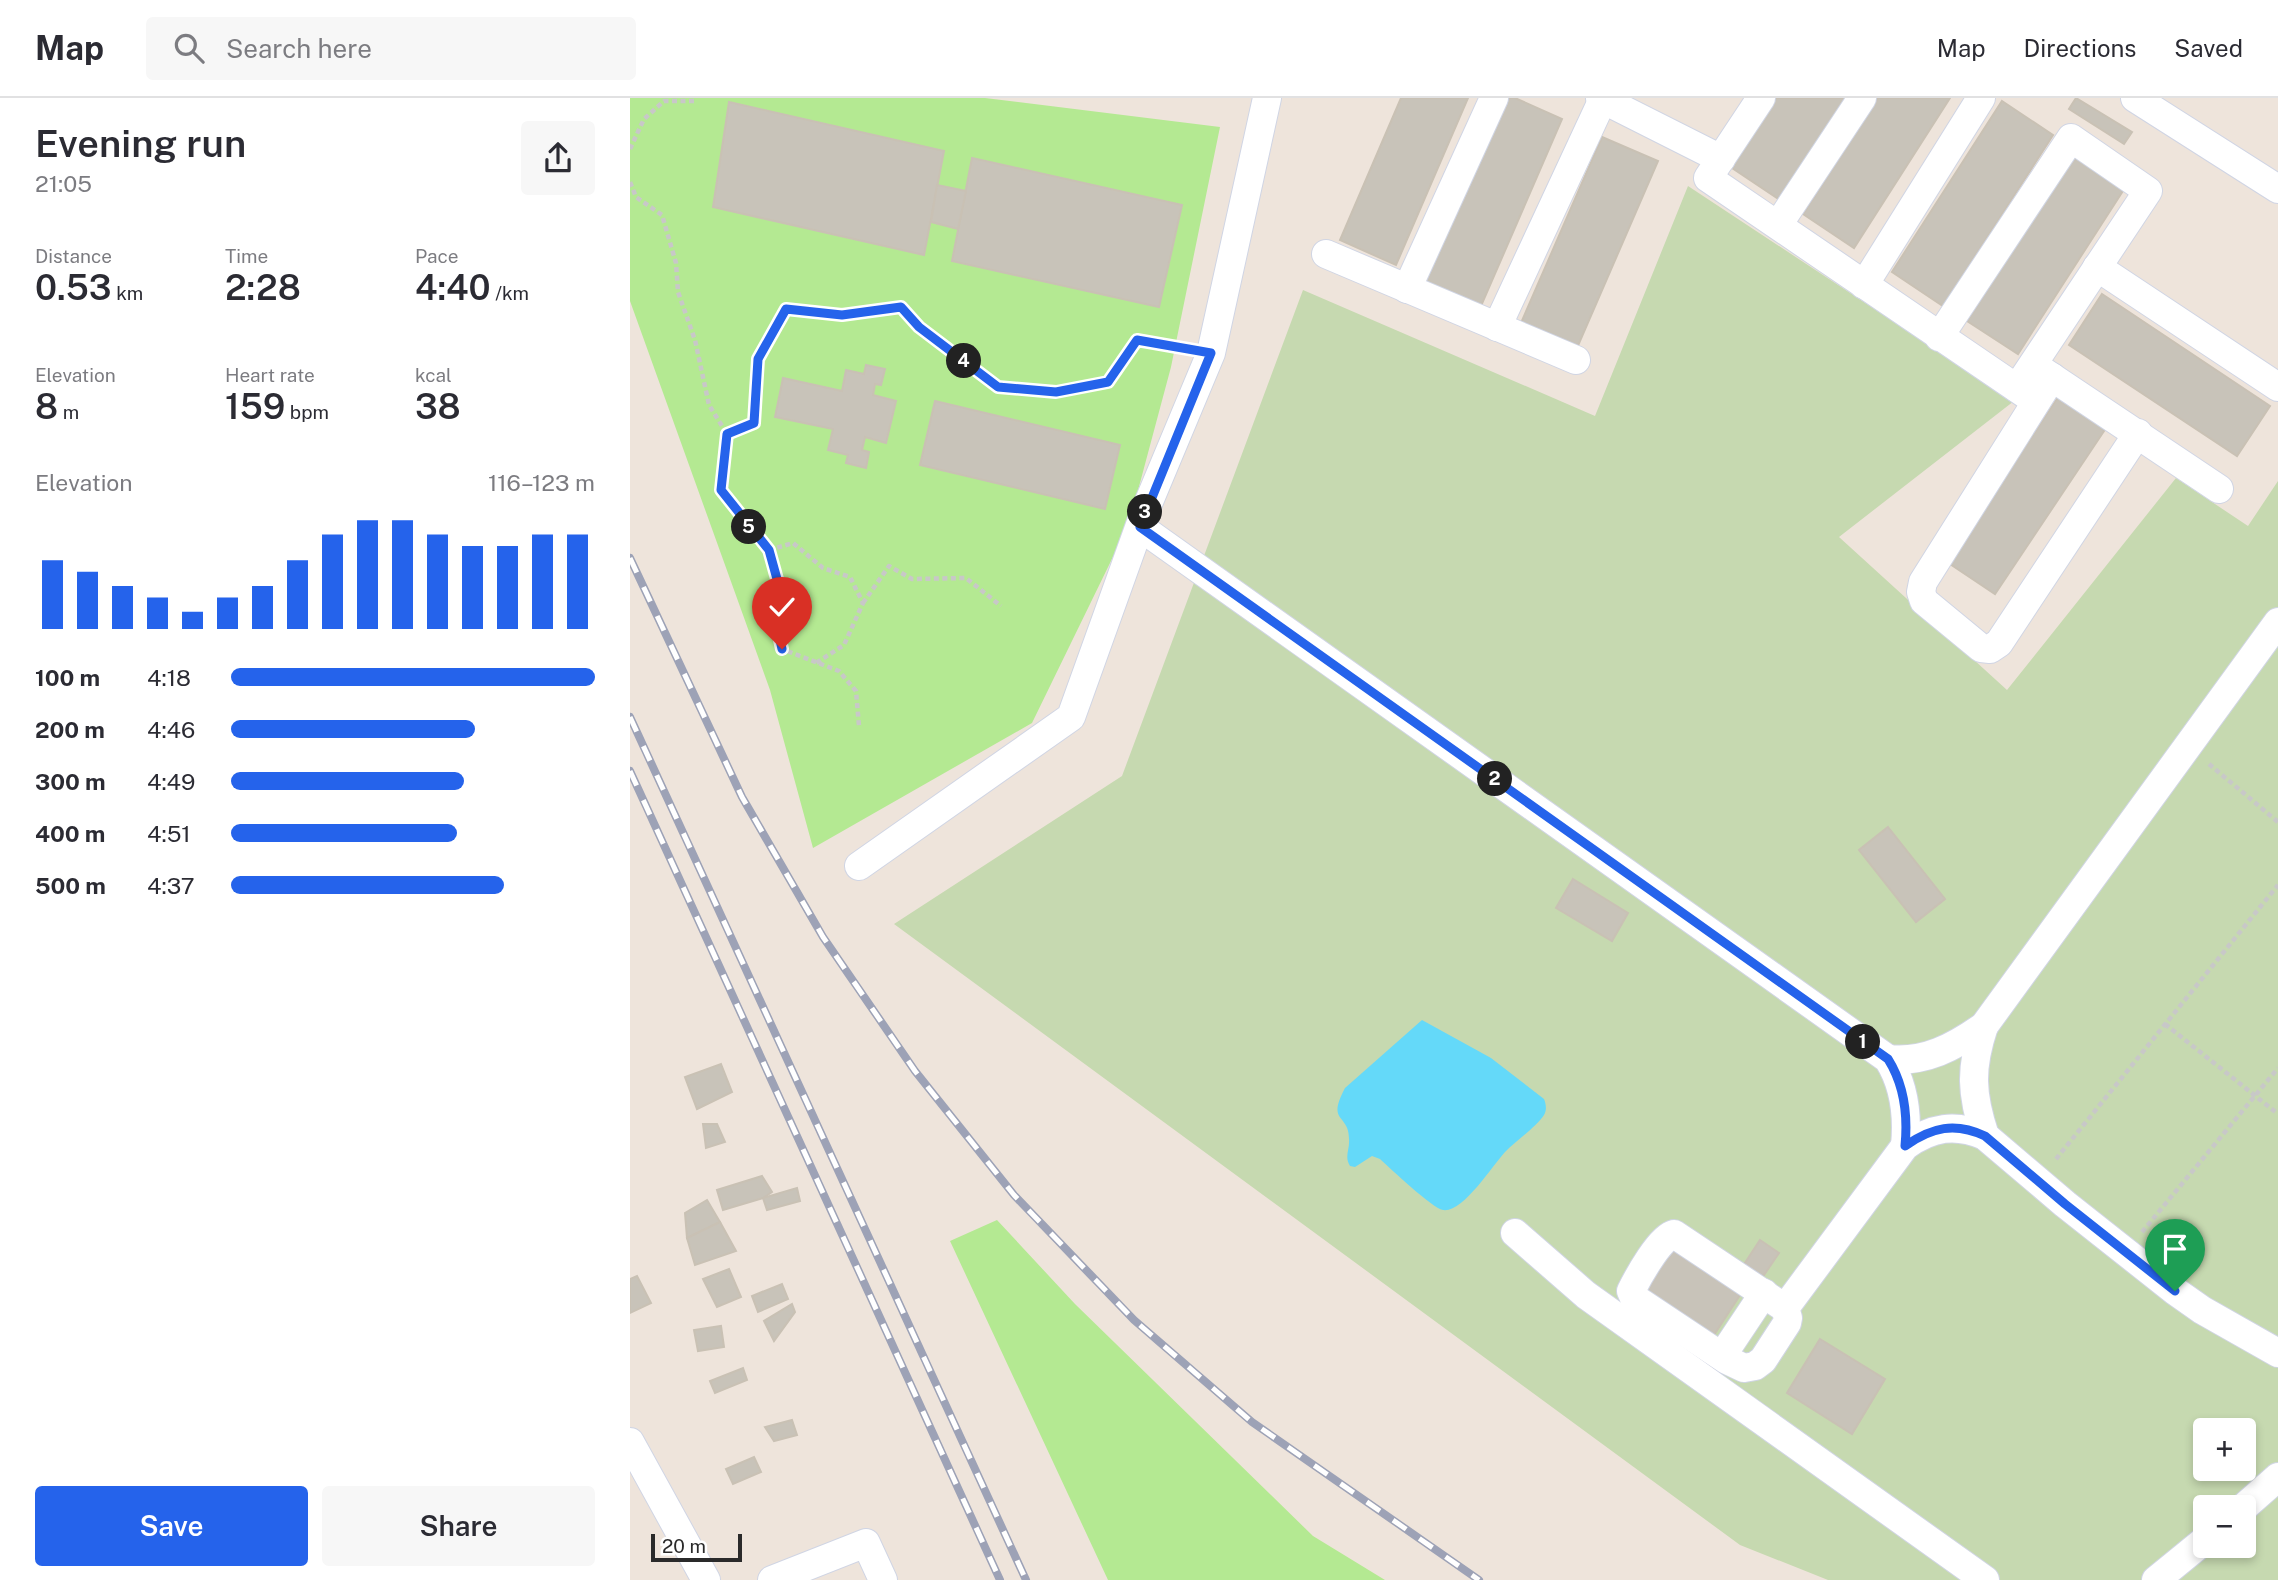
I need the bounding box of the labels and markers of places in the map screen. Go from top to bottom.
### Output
pin: 4 [946,344,982,378]
pin: 3 [1128,494,1162,530]
pin: 5 [732,510,766,544]
pin [752,577,812,649]
pin: 2 [1478,762,1512,796]
pin: 1 [1846,1024,1880,1060]
pin [2145,1219,2205,1291]

